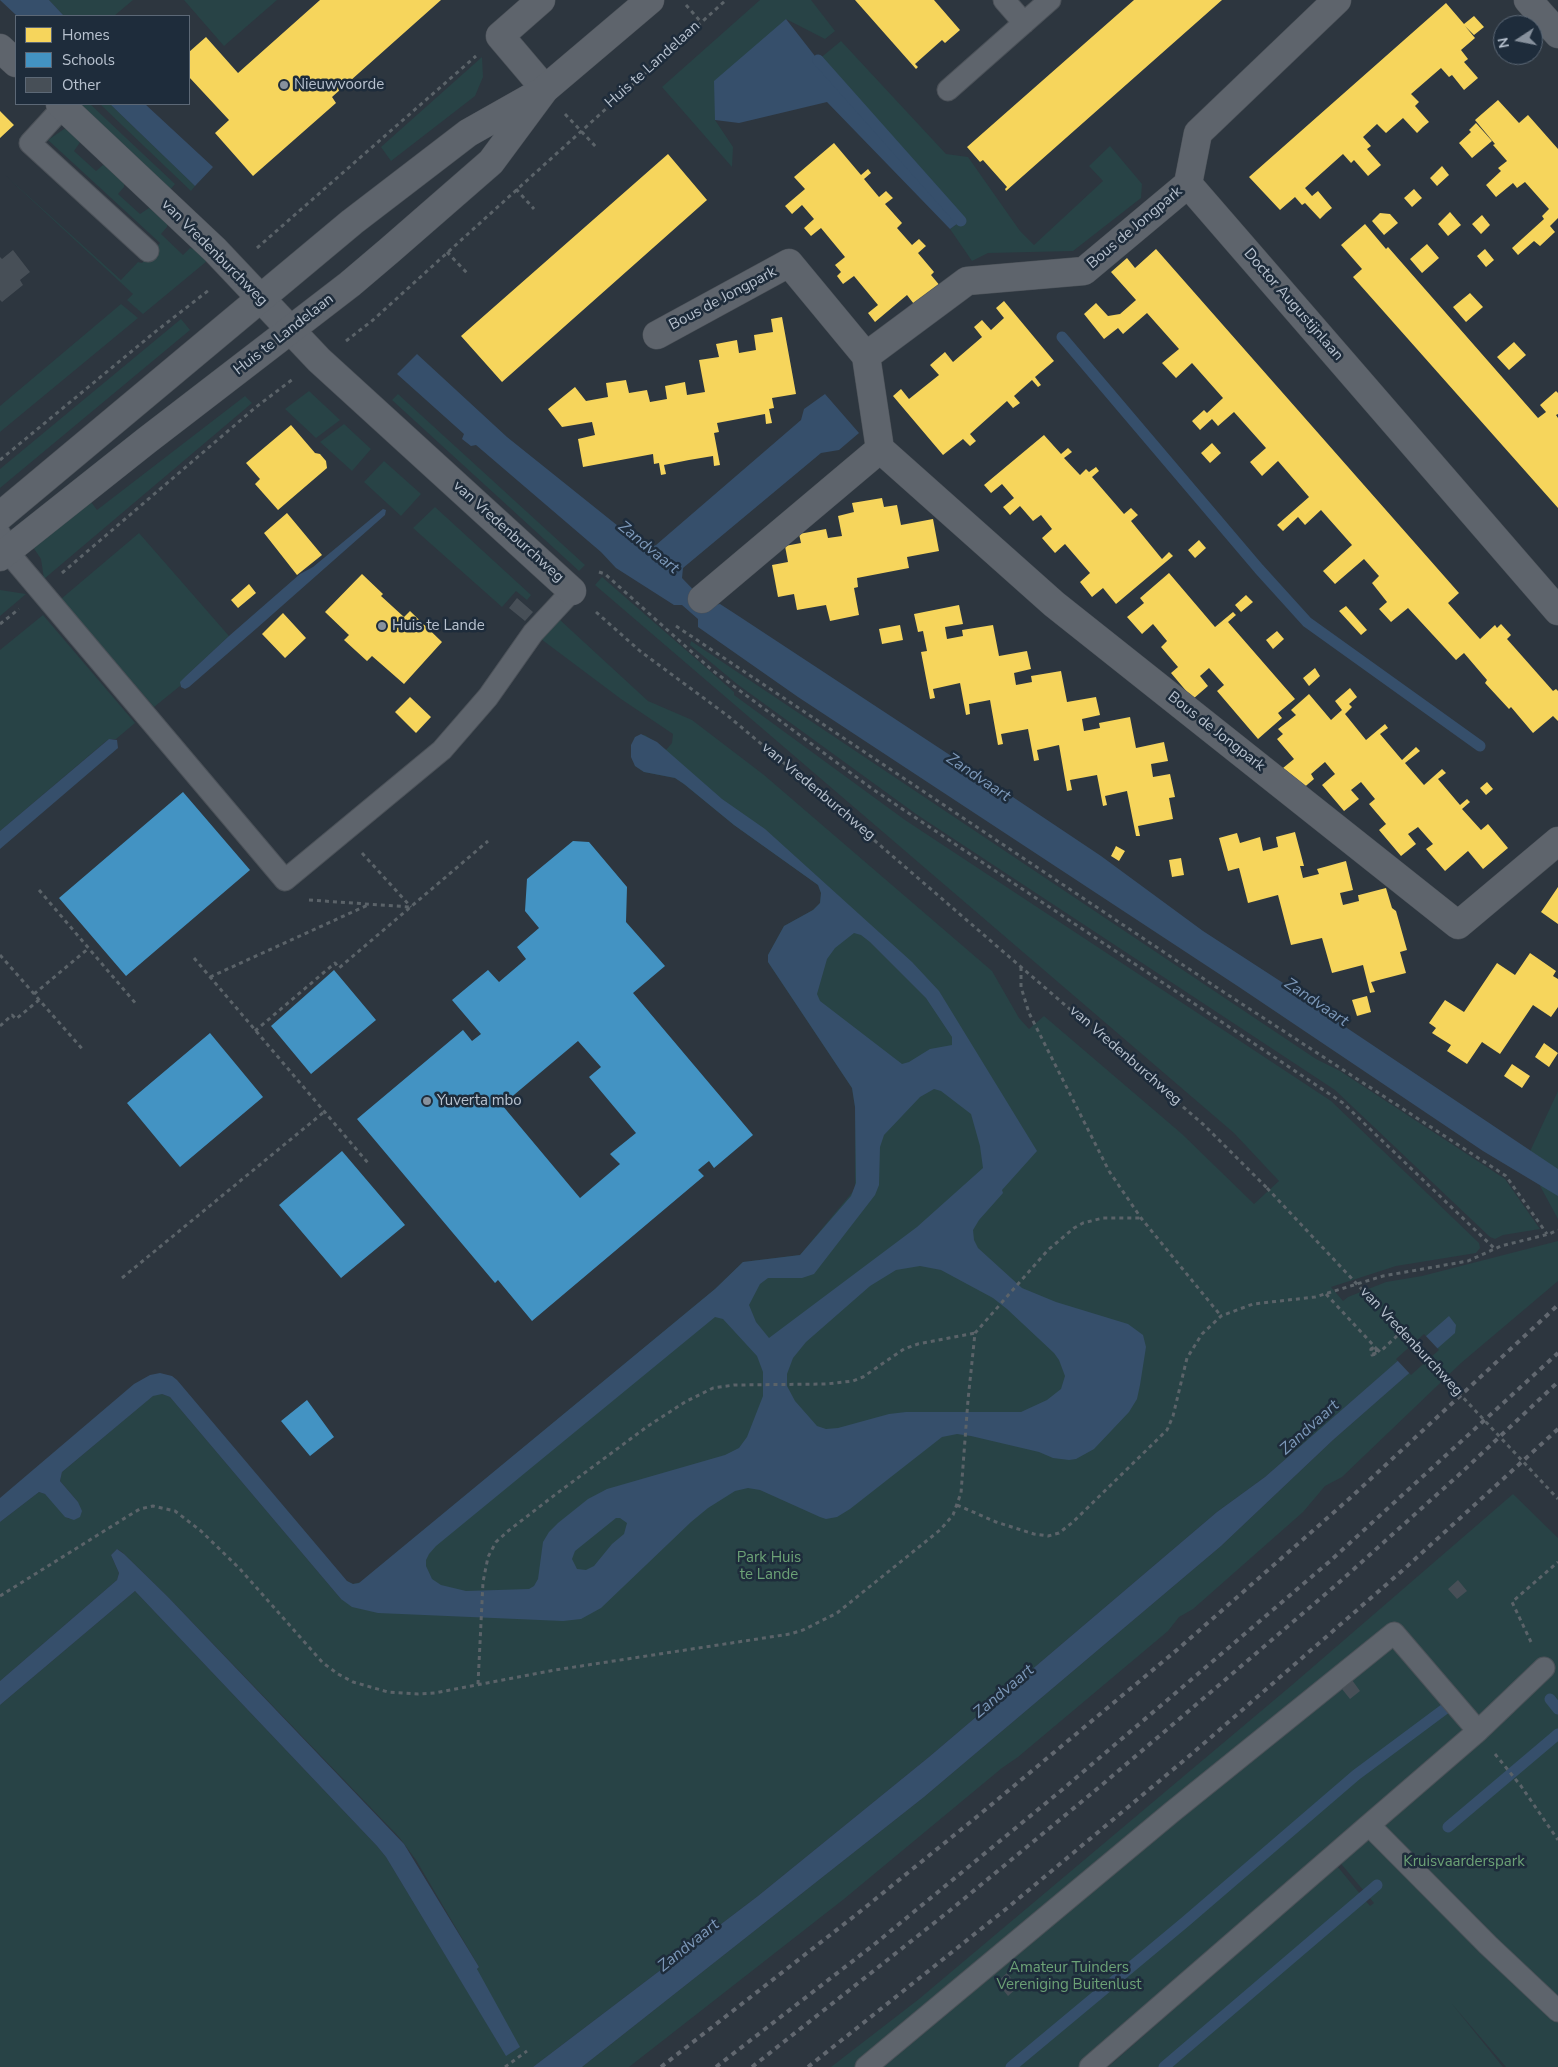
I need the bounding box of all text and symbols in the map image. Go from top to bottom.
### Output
legend [15,15,190,105]
north arrow [1493,15,1543,65]
street label: Huis te Landelaan [602,18,704,112]
text: Homes [62,25,110,45]
text: N [1493,36,1514,50]
text: Schools [62,50,115,70]
text: Other [62,75,101,95]
place label: Nieuwvoorde [294,76,384,94]
marker: Nieuwvoorde [278,79,290,91]
street label: Bous de Jongpark [1084,183,1186,273]
street label: van Vredenburchweg [157,196,271,310]
street label: Doctor Augustijnlaan [1239,245,1347,365]
street label: Bous de Jongpark [666,263,780,335]
street label: Huis te Landelaan [231,290,337,380]
street label: van Vredenburchweg [449,477,567,587]
water label: Zandvaart [614,518,682,578]
place label: Huis te Lande [392,617,485,635]
marker: Huis te Lande [376,620,388,632]
street label: Bous de Jongpark [1164,688,1268,776]
street label: van Vredenburchweg [757,739,879,845]
water label: Zandvaart [942,750,1014,806]
water label: Zandvaart [1280,975,1352,1031]
street label: van Vredenburchweg [1065,1002,1185,1110]
place label: Yuverta mbo [437,1092,522,1110]
marker: Yuverta mbo [421,1095,433,1107]
street label: van Vredenburchweg [1356,1284,1466,1400]
water label: Zandvaart [1276,1396,1344,1460]
park label: Park Huis te Lande [737,1549,801,1584]
water label: Zandvaart [970,1661,1038,1723]
park label: Kruisvaarderspark [1403,1853,1525,1871]
water label: Zandvaart [655,1916,723,1976]
park label: Amateur Tuinders Vereniging Buitenlust [996,1959,1142,1994]

